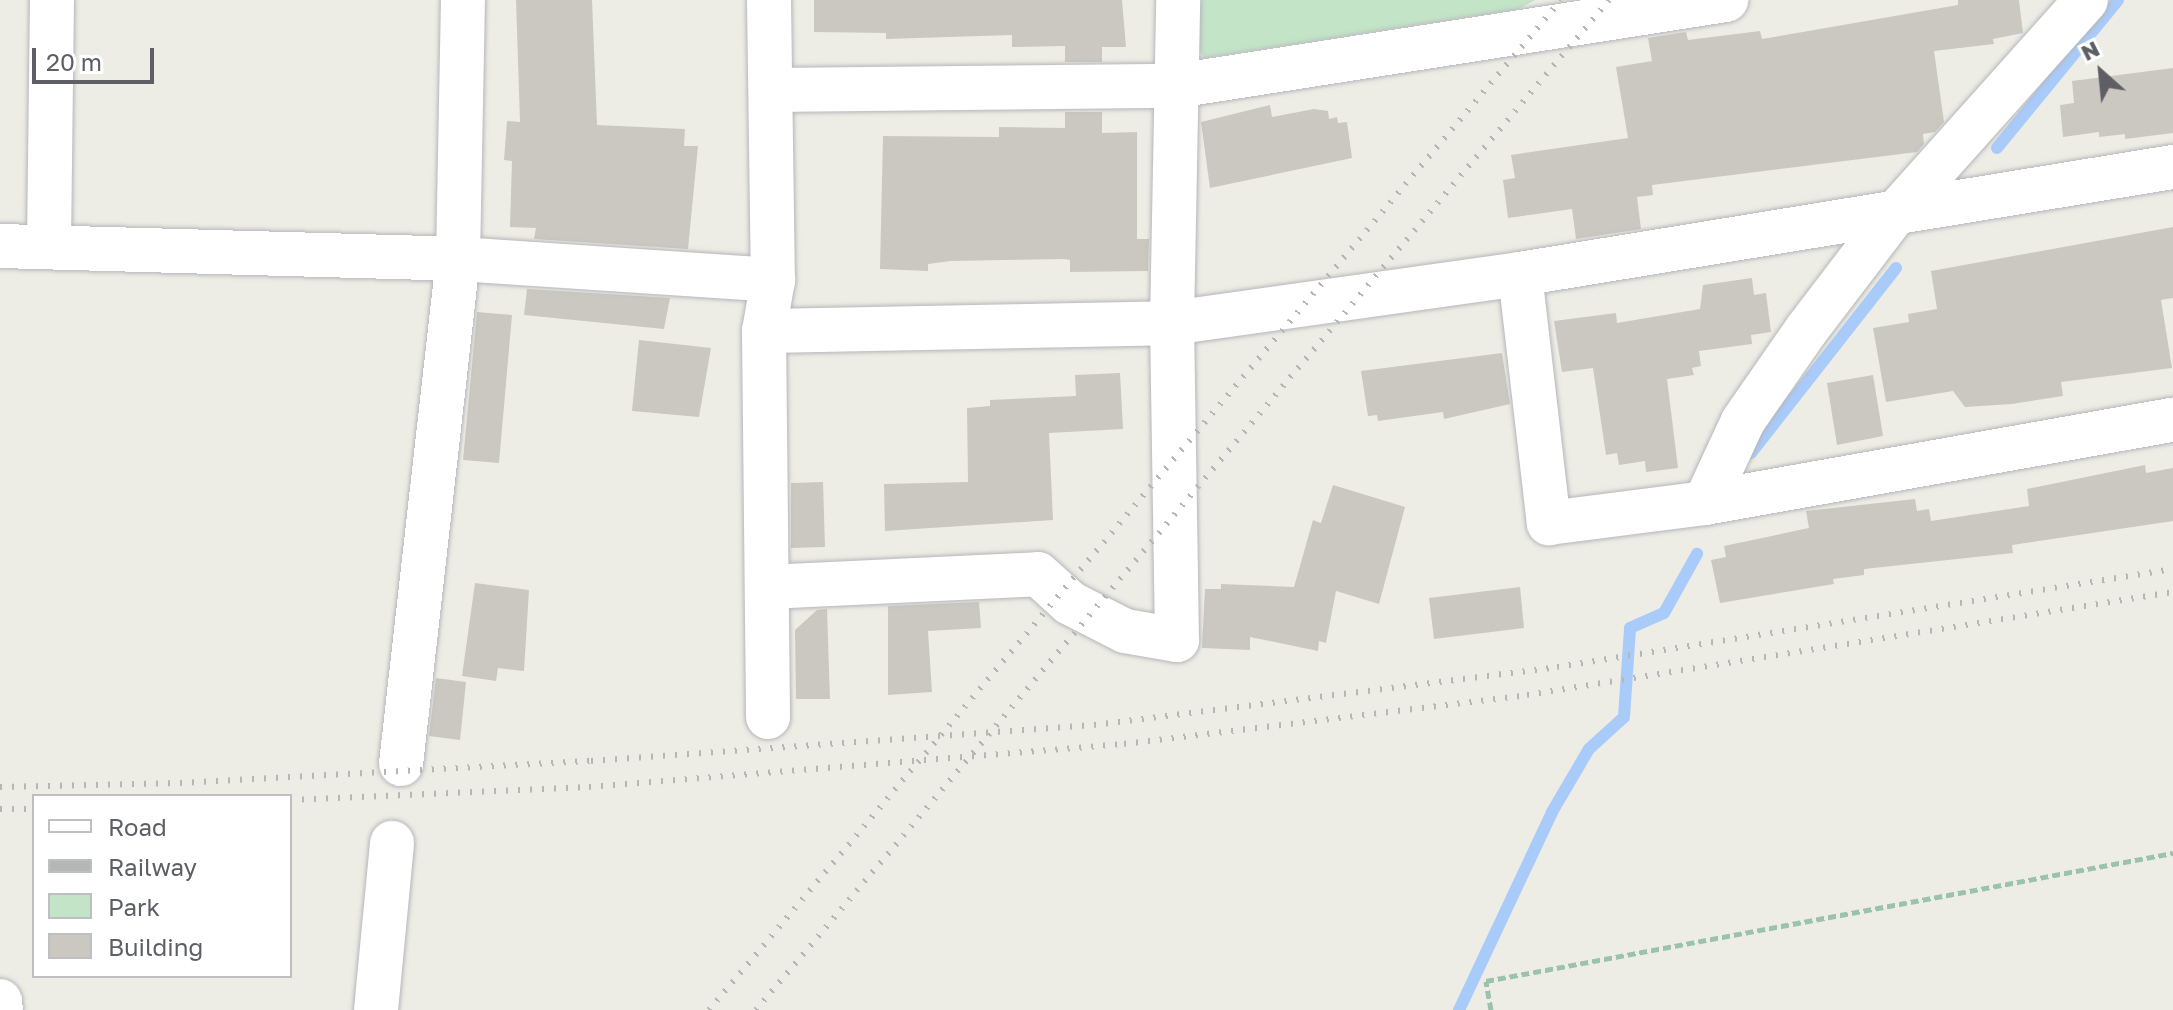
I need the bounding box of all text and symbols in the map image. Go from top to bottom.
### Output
scale bar [36,32,158,82]
north arrow [2061,32,2141,112]
text: N [2076,34,2103,66]
text: 20 m [46,47,102,76]
legend [32,794,292,978]
text: Road [108,812,167,841]
text: Railway [108,852,197,881]
text: Park [108,892,160,921]
text: Building [108,932,203,961]

